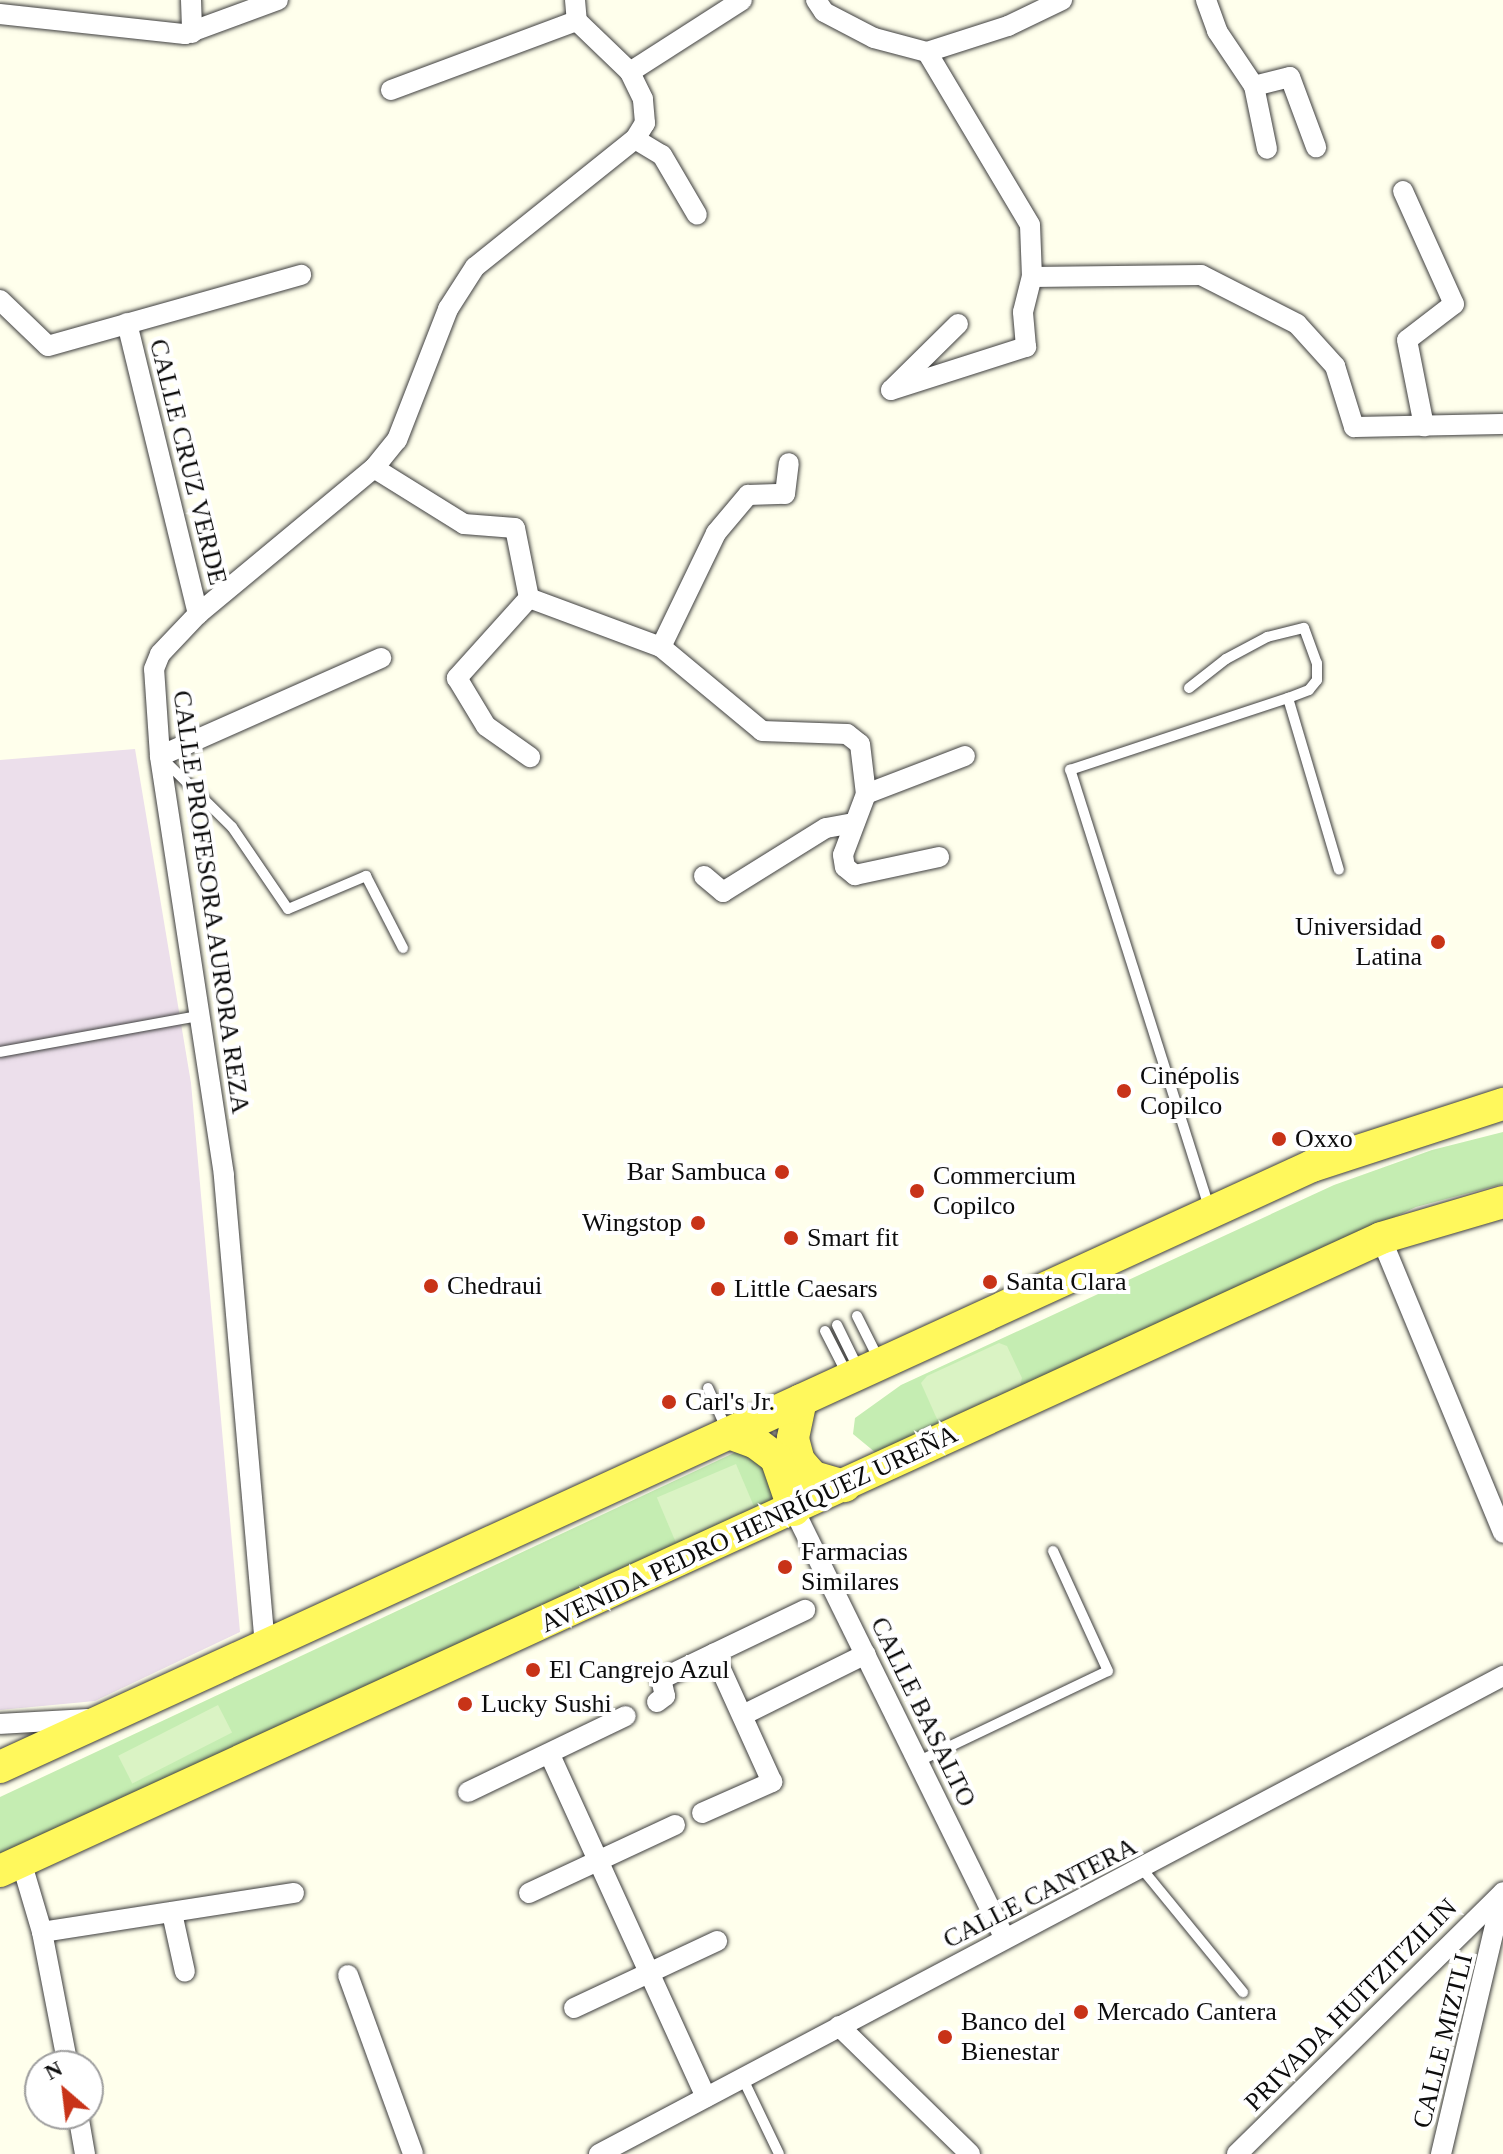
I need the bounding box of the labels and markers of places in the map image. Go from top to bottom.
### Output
place label: Universidad Latina [1295,911,1422,972]
marker: Universidad Latina [1429,933,1447,951]
place label: Cinépolis Copilco [1140,1060,1240,1122]
marker: Cinépolis Copilco [1115,1082,1133,1100]
place label: Oxxo [1295,1123,1353,1155]
marker: Oxxo [1270,1130,1288,1148]
place label: Bar Sambuca [627,1156,766,1188]
place label: Commercium Copilco [933,1160,1076,1222]
marker: Bar Sambuca [773,1163,791,1181]
marker: Commercium Copilco [908,1182,926,1200]
place label: Wingstop [582,1207,682,1239]
marker: Wingstop [689,1214,707,1232]
place label: Smart fit [807,1222,899,1254]
marker: Smart fit [782,1229,800,1247]
place label: Santa Clara [1006,1266,1127,1298]
place label: Chedraui [447,1270,542,1302]
place label: Little Caesars [734,1273,878,1305]
marker: Santa Clara [981,1273,999,1291]
marker: Chedraui [422,1277,440,1295]
marker: Little Caesars [709,1280,727,1298]
place label: Carl's Jr. [685,1386,775,1418]
marker: Carl's Jr. [660,1393,678,1411]
place label: Farmacias Similares [801,1536,908,1598]
marker: Farmacias Similares [776,1558,794,1576]
place label: El Cangrejo Azul [549,1654,731,1686]
marker: El Cangrejo Azul [524,1661,542,1679]
place label: Lucky Sushi [481,1688,612,1720]
marker: Lucky Sushi [456,1695,474,1713]
place label: Mercado Cantera [1097,1996,1277,2028]
marker: Mercado Cantera [1072,2003,1090,2021]
place label: Banco del Bienestar [961,2006,1066,2068]
marker: Banco del Bienestar [936,2028,954,2046]

